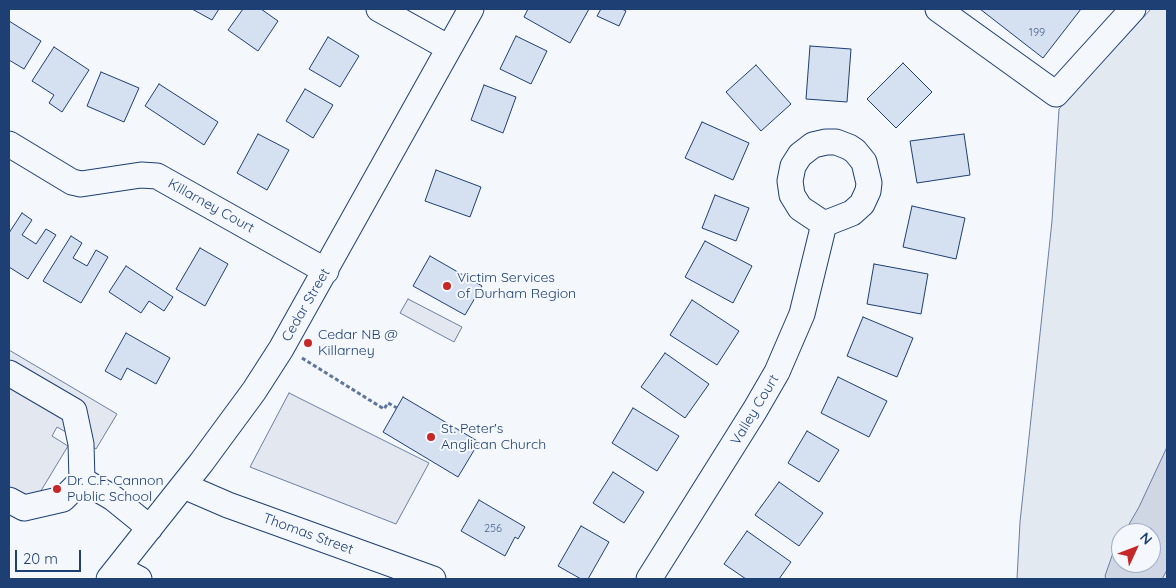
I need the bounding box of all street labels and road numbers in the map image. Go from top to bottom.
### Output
street label: Killarney Court [165,175,257,237]
street label: Cedar Street [278,266,334,344]
street label: Valley Court [727,372,783,448]
street label: Thomas Street [261,510,355,558]

